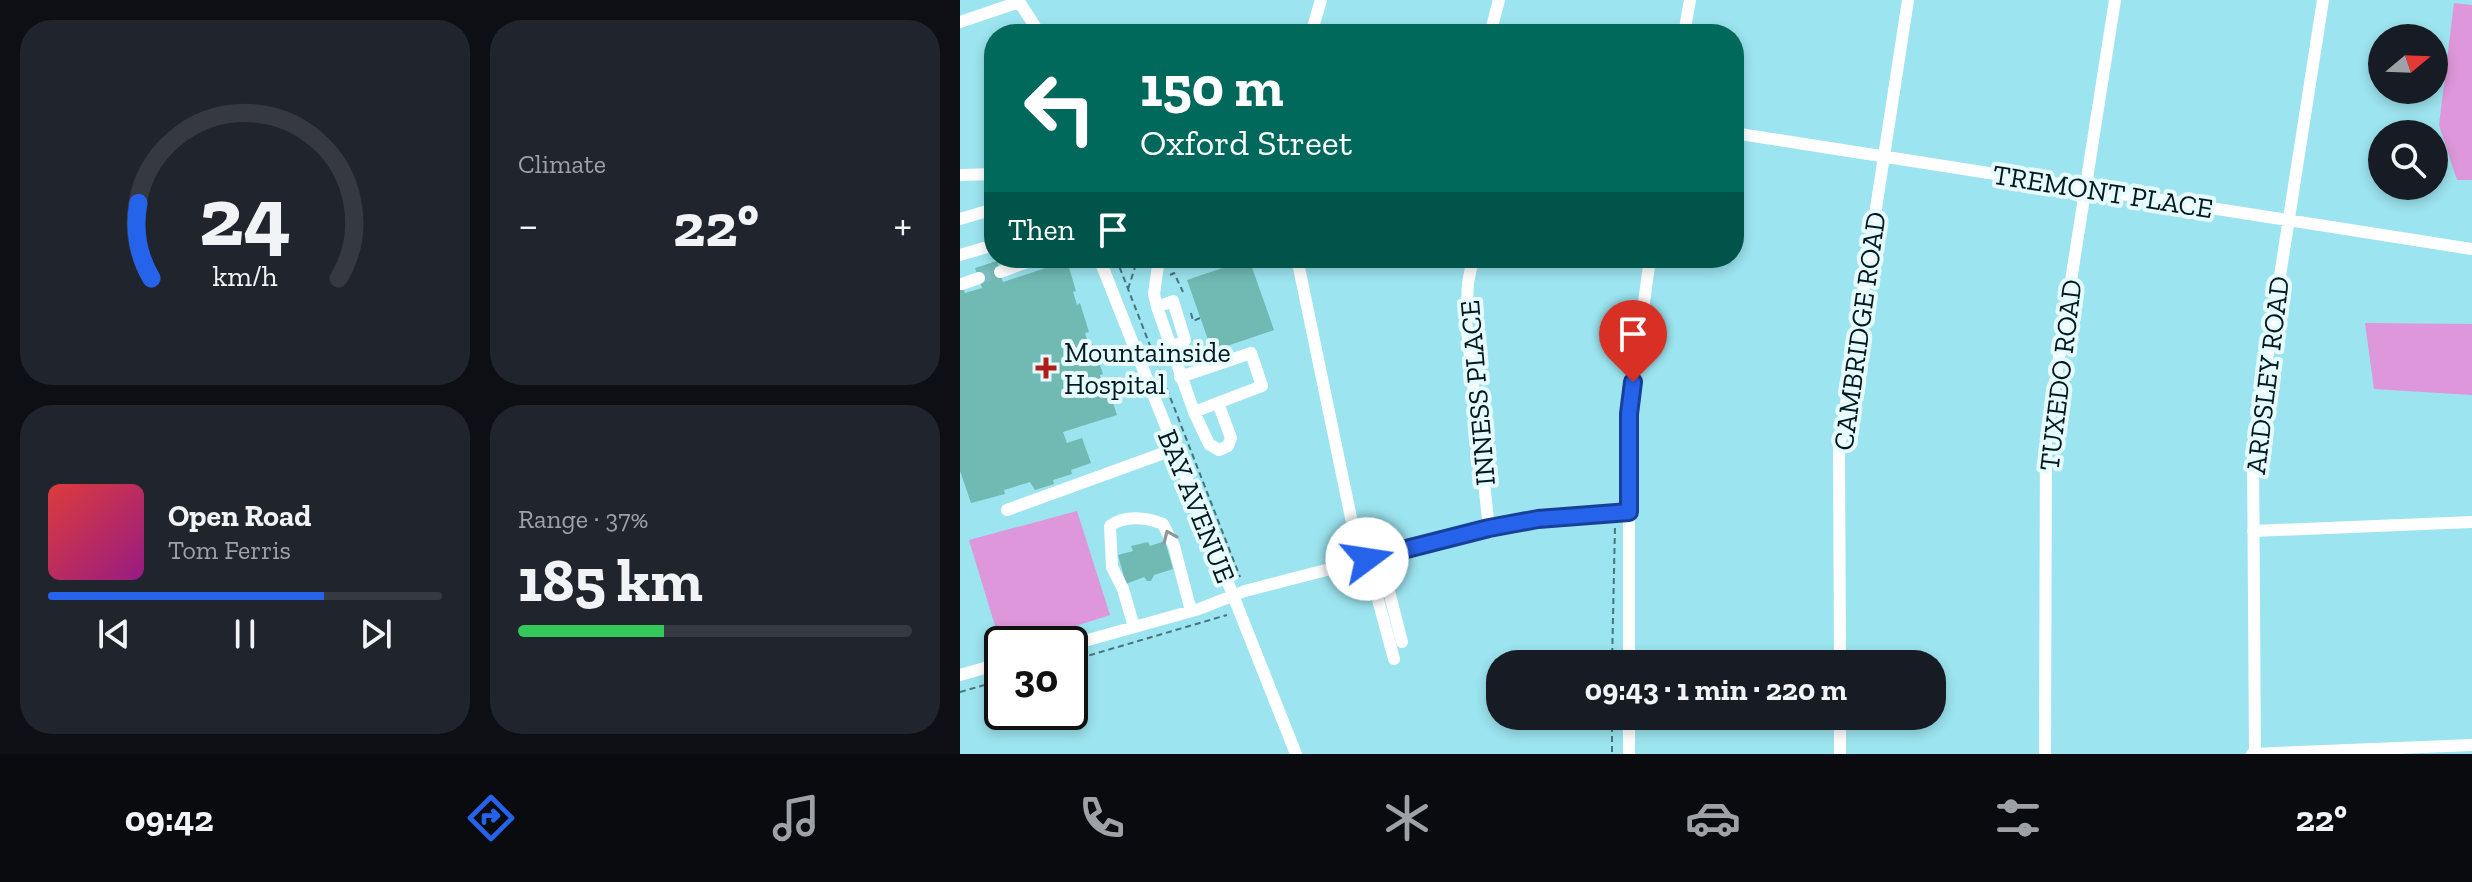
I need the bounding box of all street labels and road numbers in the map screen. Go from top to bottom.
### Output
street label: TREMONT PLACE [1990,158,2215,225]
street label: CAMBRIDGE ROAD [1826,210,1893,452]
street label: ARDSLEY ROAD [2239,274,2296,476]
street label: TUXEDO ROAD [2032,277,2089,473]
street label: INNESS PLACE [1453,299,1502,487]
street label: BAY AVENUE [1151,425,1242,588]

